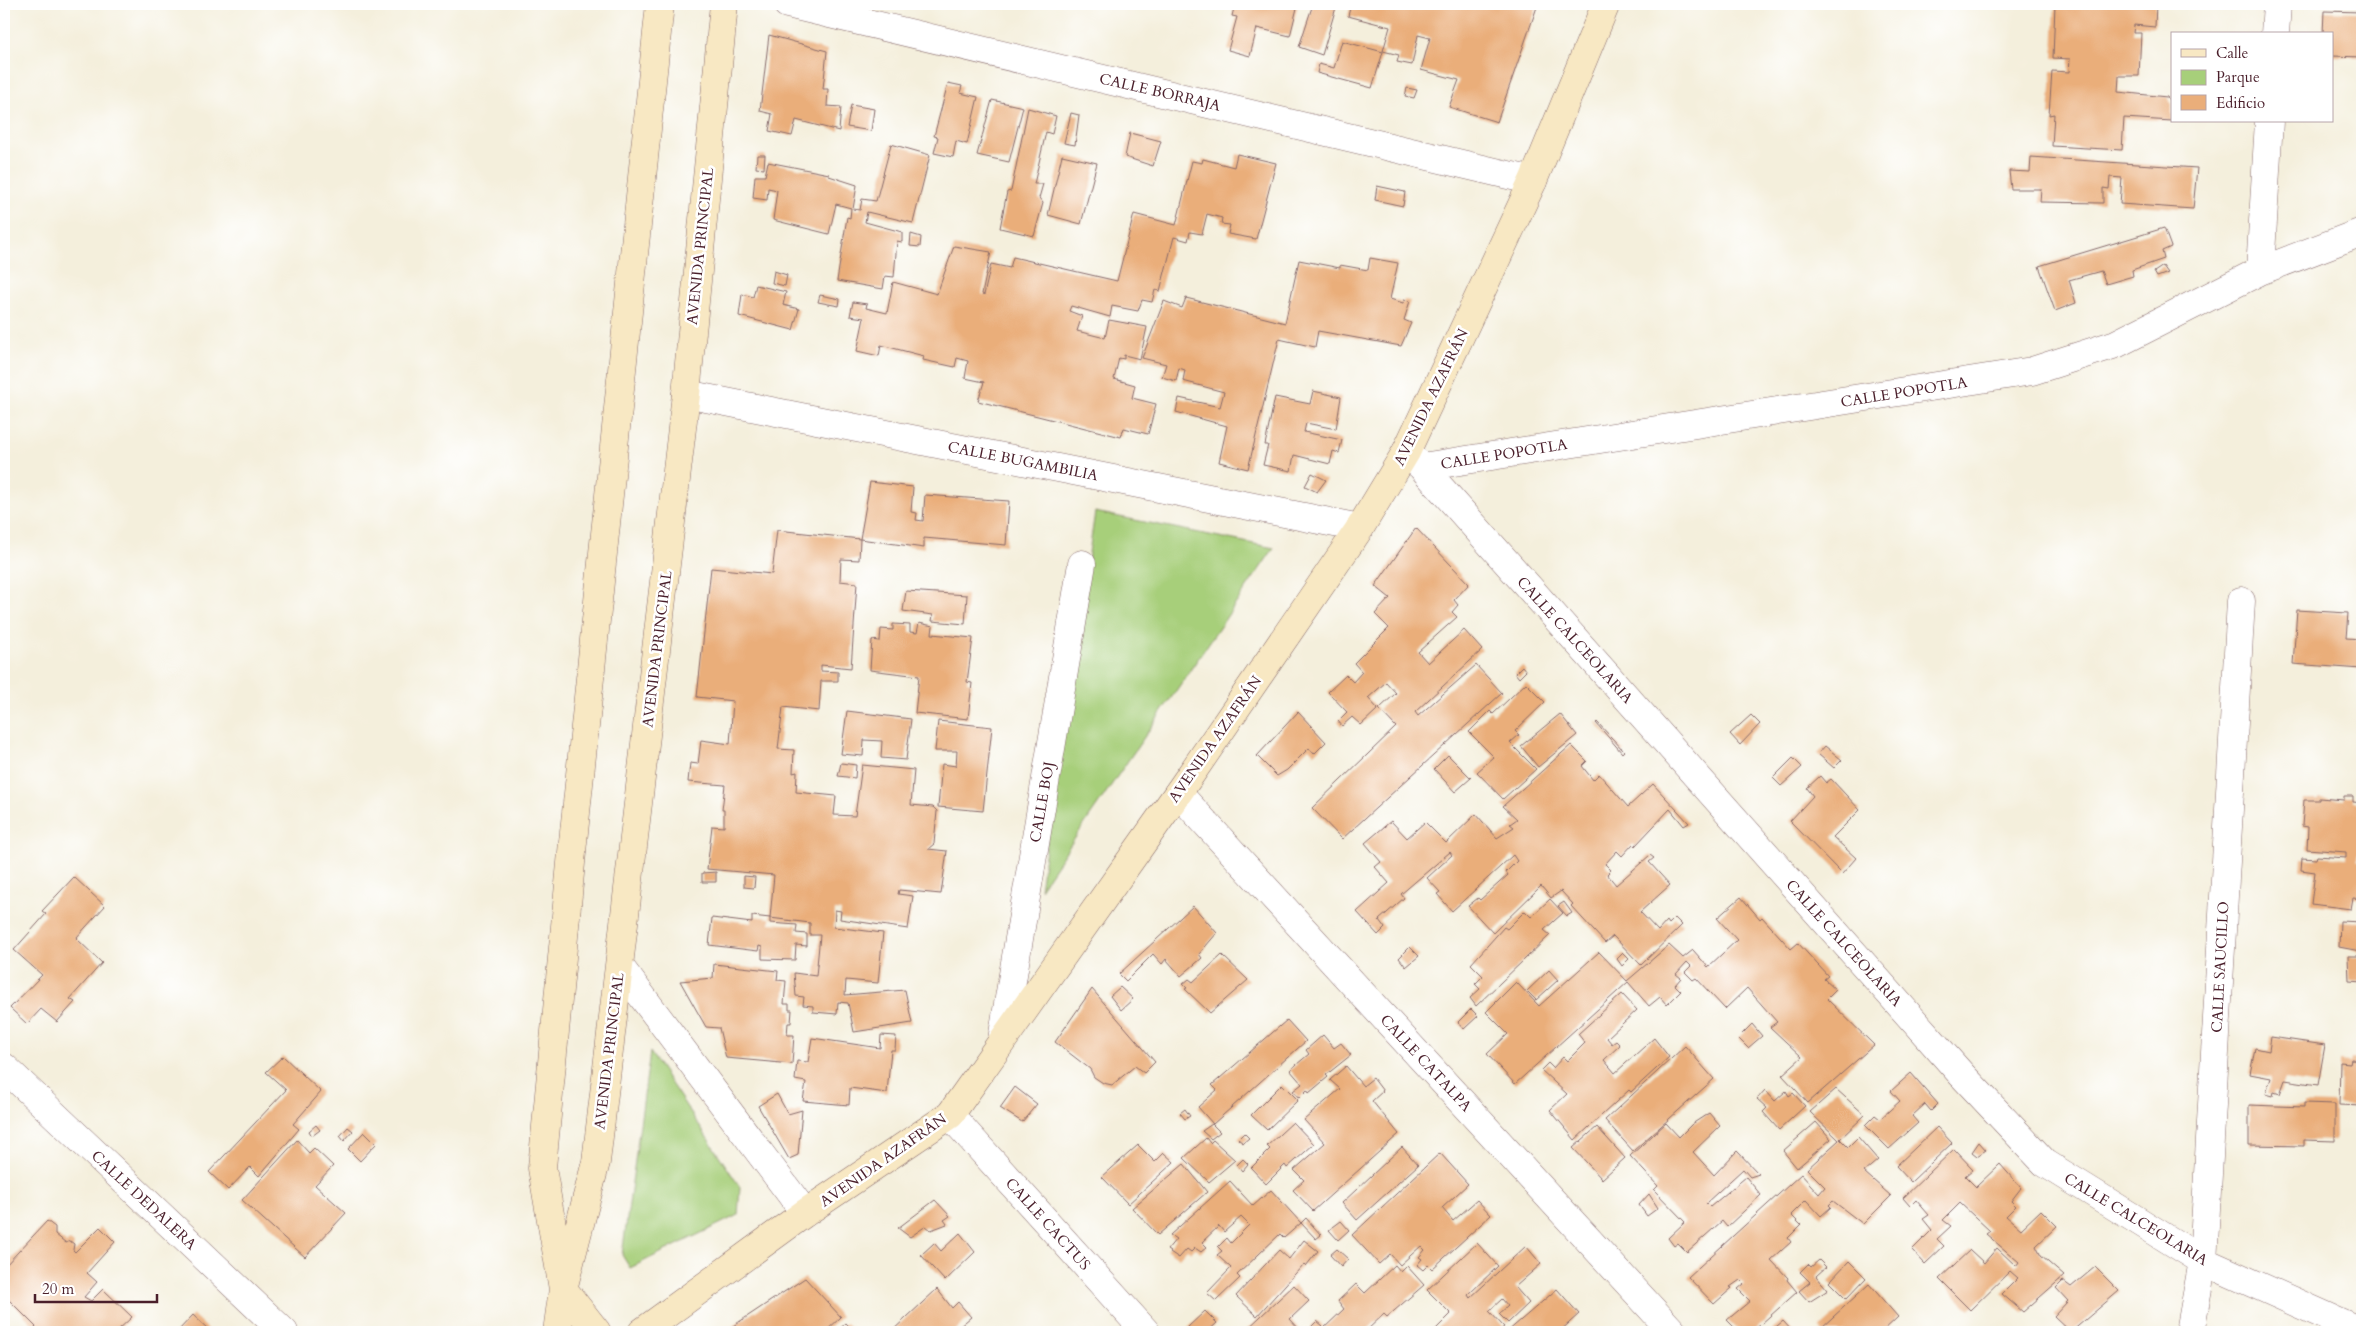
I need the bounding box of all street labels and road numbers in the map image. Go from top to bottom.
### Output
street label: CALLE BORRAJA [1097,68,1223,116]
street label: AVENIDA PRINCIPAL [682,165,718,326]
street label: AVENIDA AZAFRÁN [1389,325,1473,469]
street label: CALLE POPOTLA [1839,372,1969,412]
street label: CALLE POPOTLA [1439,434,1569,474]
street label: CALLE BUGAMBILIA [946,437,1100,485]
street label: AVENIDA PRINCIPAL [637,568,677,729]
street label: CALLE CALCEOLARIA [1513,572,1638,708]
street label: AVENIDA AZAFRÁN [1164,672,1266,806]
street label: CALLE BOJ [1025,760,1059,844]
street label: CALLE CALCEOLARIA [1782,875,1907,1011]
street label: CALLE SAUCILLO [2207,901,2233,1033]
street label: AVENIDA PRINCIPAL [589,970,629,1131]
street label: CALLE CATALPA [1376,1010,1477,1116]
street label: AVENIDA AZAFRÁN [816,1109,950,1211]
street label: CALLE DEDALERA [87,1146,201,1254]
street label: CALLE CALCEOLARIA [2060,1168,2212,1270]
street label: CALLE CACTUS [1001,1173,1095,1275]

